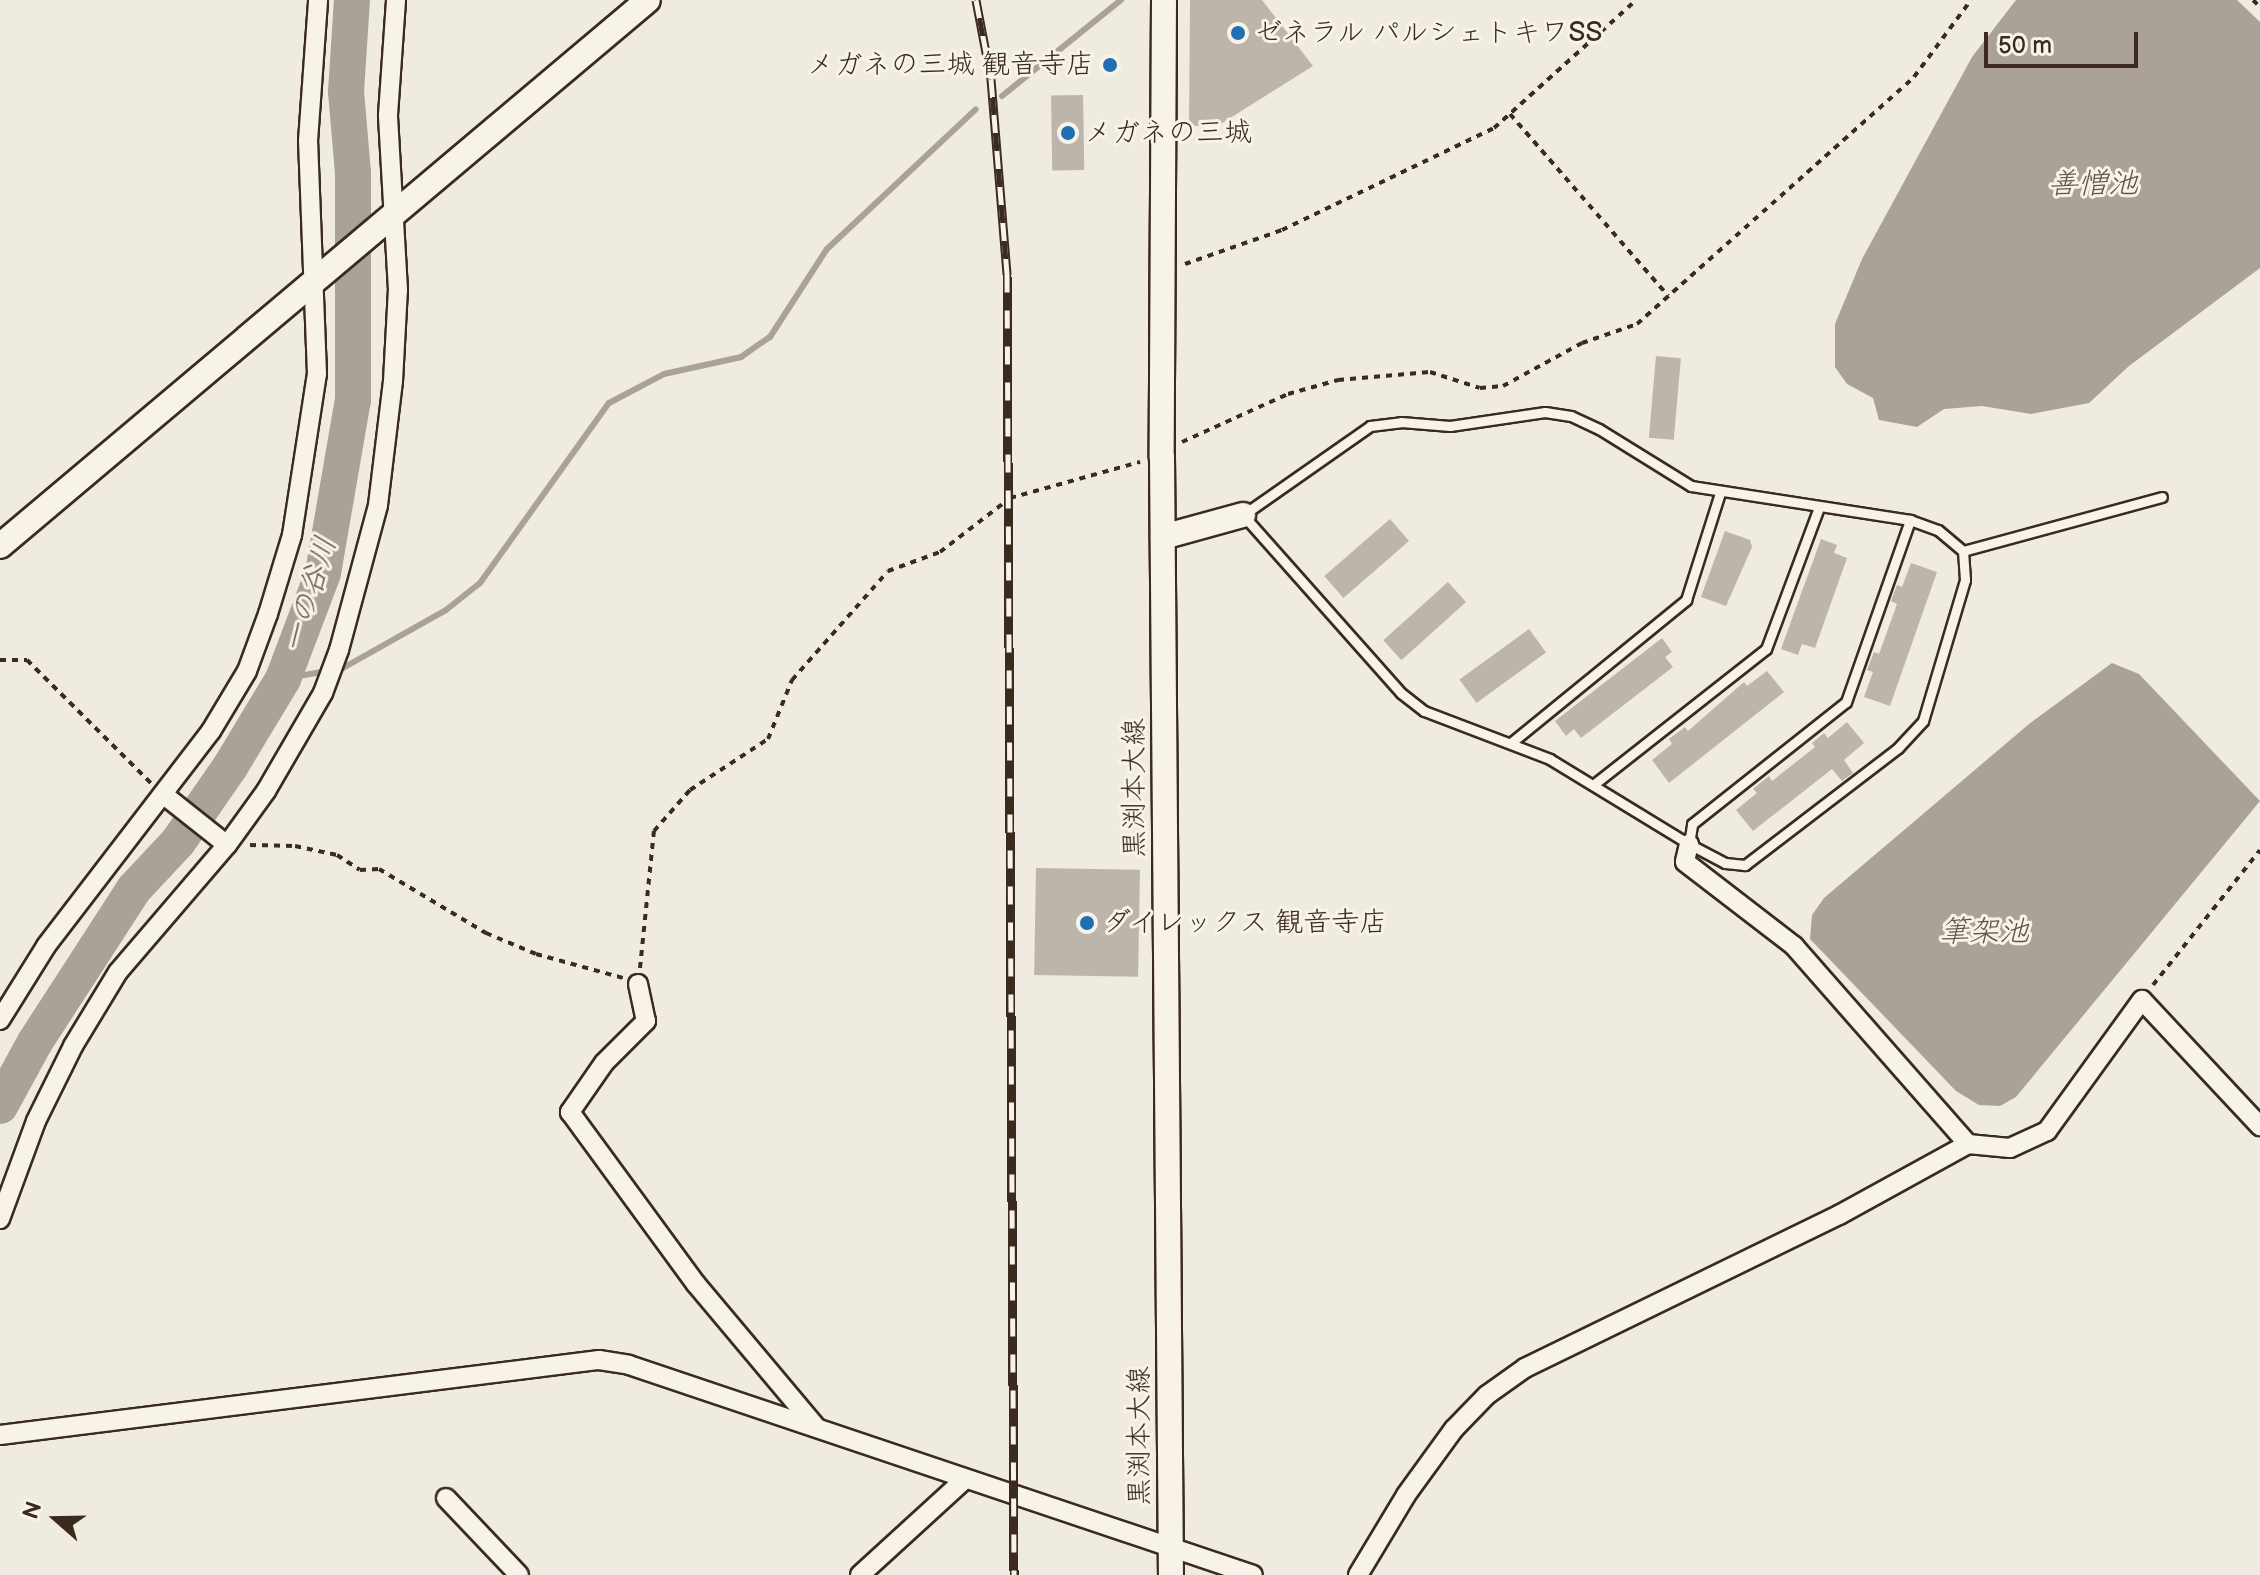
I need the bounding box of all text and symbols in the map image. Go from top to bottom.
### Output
place label: ゼネラル パルシェトキワSS [1254,16,1603,50]
scale bar [1988,16,2142,66]
marker: ゼネラル パルシェトキワSS [1229,24,1247,42]
text: 50 m [1998,31,2052,60]
place label: メガネの三城 観音寺店 [806,48,1094,82]
marker: メガネの三城 観音寺店 [1101,56,1119,74]
place label: メガネの三城 [1084,116,1252,150]
marker: メガネの三城 [1059,124,1077,142]
water label: 善憎池 [2048,166,2138,202]
water label: 一の谷川 [275,532,345,658]
street label: 黒渕本大線 [1118,718,1152,858]
place label: ダイレックス 観音寺店 [1103,906,1391,940]
marker: ダイレックス 観音寺店 [1078,914,1096,932]
water label: 筆架池 [1939,914,2029,950]
street label: 黒渕本大線 [1123,1366,1157,1506]
north arrow [16,1479,96,1559]
text: N [17,1498,48,1523]

